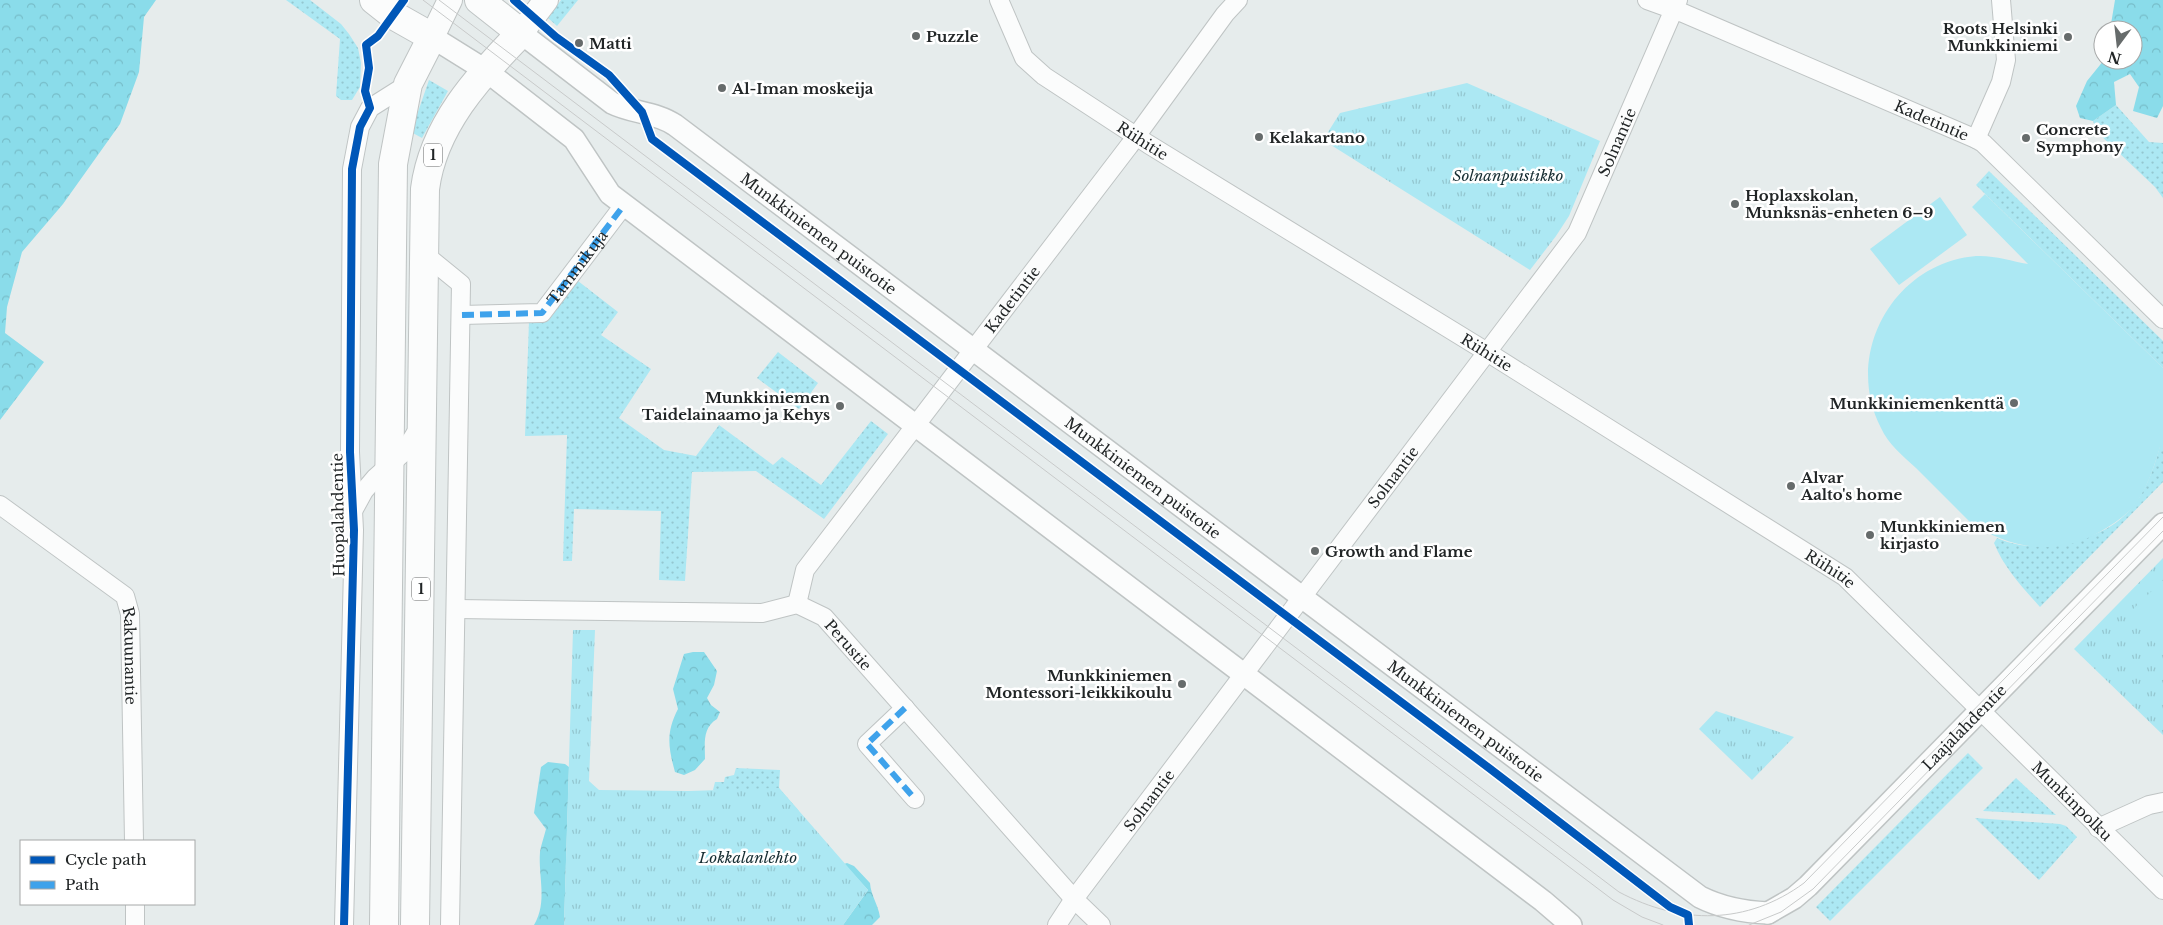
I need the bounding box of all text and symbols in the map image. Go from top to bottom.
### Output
place label: Roots Helsinki Munkkiniemi [1943,19,2059,55]
north arrow [2093,20,2143,70]
place label: Puzzle [926,27,979,46]
marker: Puzzle [910,30,922,42]
marker: Roots Helsinki Munkkiniemi [2062,31,2074,43]
place label: Matti [589,34,632,53]
marker: Matti [573,37,585,49]
text: N [2106,47,2123,68]
place label: Al-Iman moskeija [731,79,874,98]
marker: Al-Iman moskeija [716,82,728,94]
street label: Kadetintie [1892,96,1972,144]
street label: Solnantie [1593,105,1640,179]
street label: Riihitie [1114,117,1172,164]
place label: Concrete Symphony [2036,120,2123,156]
place label: Kelakartano [1269,128,1365,147]
marker: Kelakartano [1253,131,1265,143]
marker: Concrete Symphony [2020,132,2032,144]
road number: 1 [424,144,442,166]
park label: Solnanpuistikko [1453,166,1564,185]
street label: Munkkiniemen puistotie [737,168,901,298]
place label: Hoplaxskolan, Munksnäs-enheten 6–9 [1745,186,1933,222]
marker: Hoplaxskolan, Munksnäs-enheten 6–9 [1729,198,1741,210]
street label: Tammikuja [543,225,612,308]
street label: Kadetintie [980,262,1044,336]
street label: Riihitie [1458,329,1516,375]
place label: Munkkiniemen Taidelainaamo ja Kehys [642,388,830,424]
place label: Munkkiniemenkenttä [1830,394,2004,413]
marker: Munkkiniemenkenttä [2008,397,2020,409]
marker: Munkkiniemen Taidelainaamo ja Kehys [834,400,846,412]
street label: Munkkiniemen puistotie [1061,413,1225,543]
street label: Solnantie [1363,442,1422,512]
street label: Huopalahdentie [327,453,349,577]
place label: Alvar Aalto's home [1800,468,1903,504]
marker: Alvar Aalto's home [1785,480,1797,492]
place label: Munkkiniemen kirjasto [1880,517,2005,553]
marker: Munkkiniemen kirjasto [1864,529,1876,541]
place label: Growth and Flame [1325,542,1473,561]
marker: Growth and Flame [1309,545,1321,557]
street label: Riihitie [1802,545,1860,592]
road number: 1 [412,578,430,600]
street label: Rakuunantie [119,604,141,705]
street label: Perustie [821,615,876,674]
street label: Munkkiniemen puistotie [1384,656,1548,786]
place label: Munkkiniemen Montessori-leikkikoulu [985,666,1172,702]
marker: Munkkiniemen Montessori-leikkikoulu [1176,678,1188,690]
street label: Laajalahdentie [1918,680,2010,774]
street label: Munkinpolku [2028,757,2117,845]
street label: Solnantie [1119,765,1178,835]
legend [20,840,195,905]
park label: Lokkalanlehto [698,848,797,867]
text: Cycle path [65,850,147,869]
text: Path [65,875,99,894]

